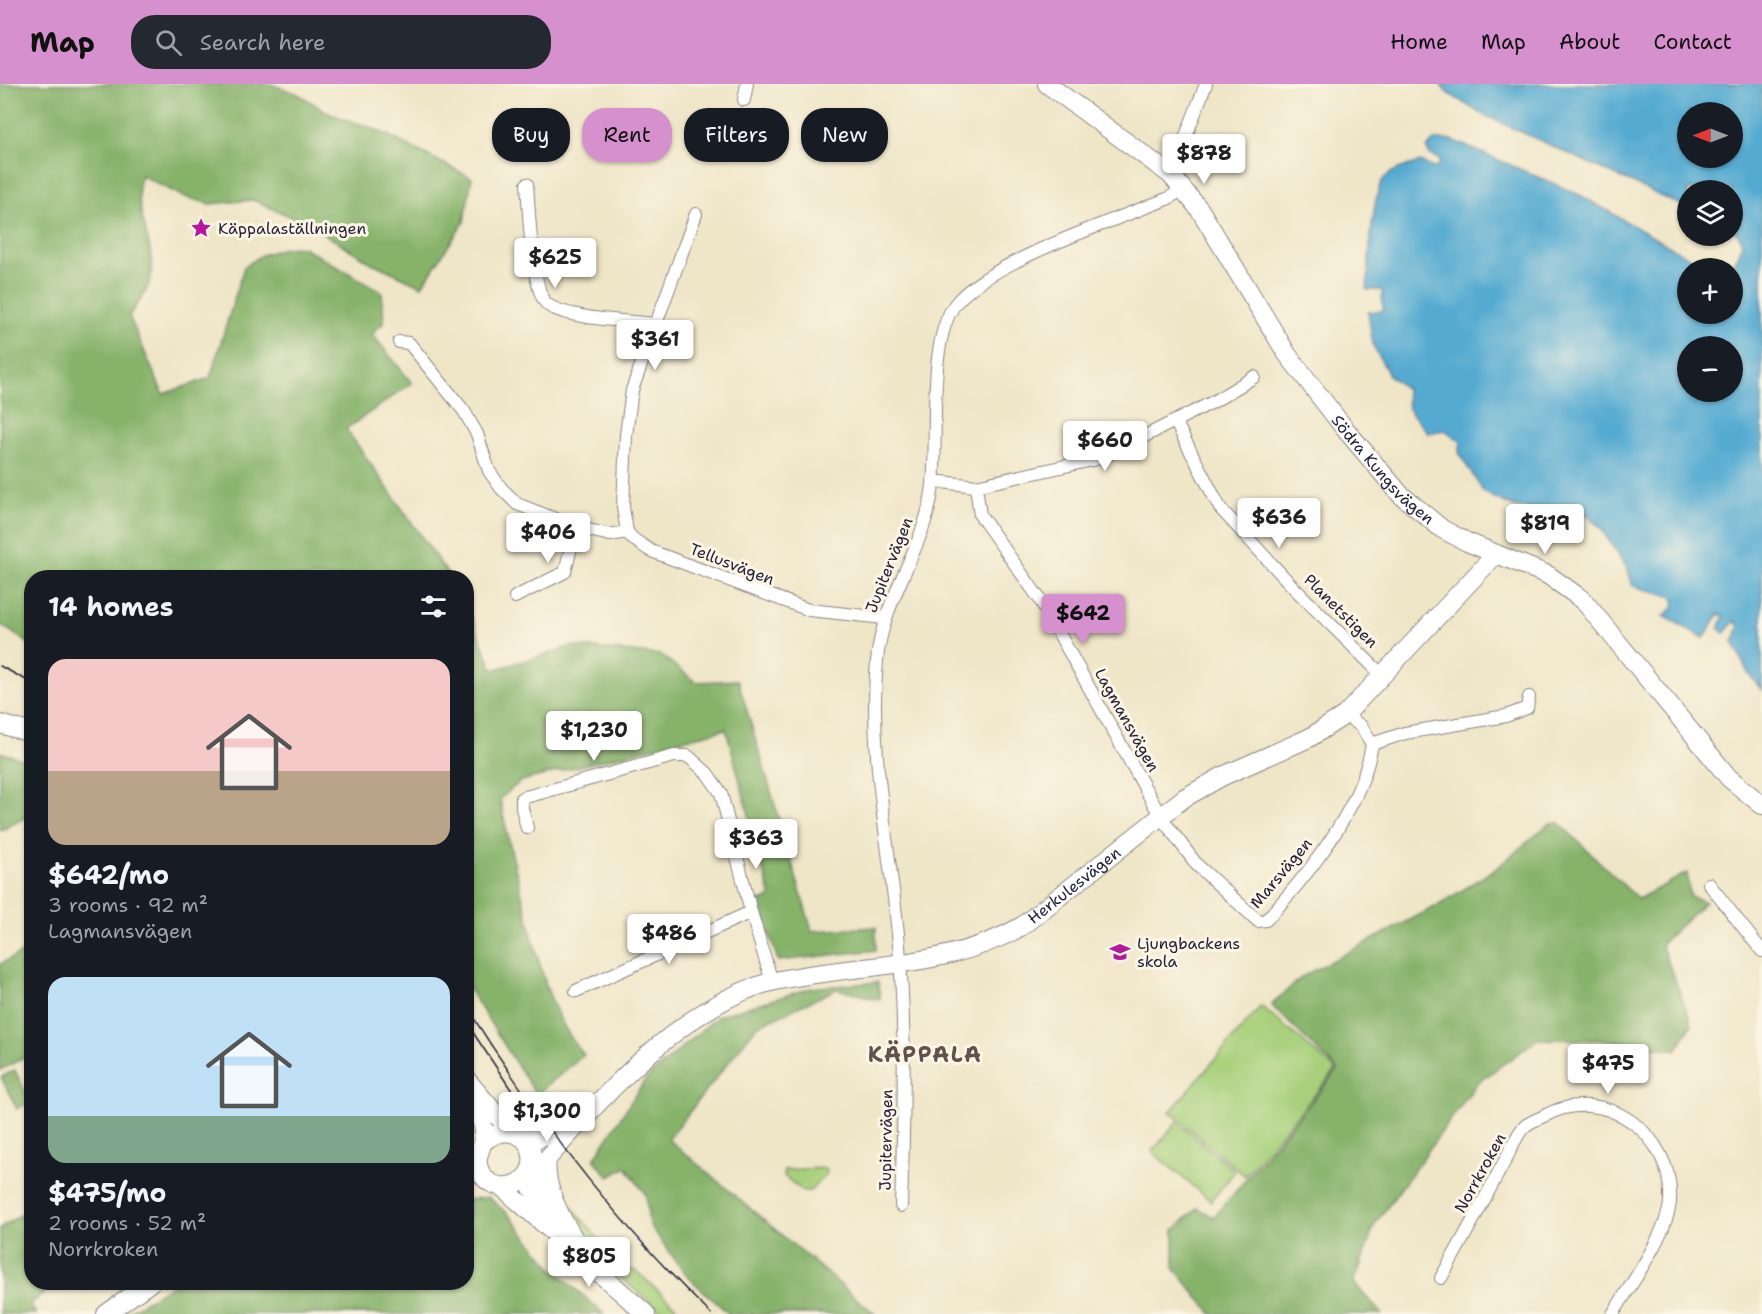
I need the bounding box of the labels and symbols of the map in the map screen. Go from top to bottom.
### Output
north arrow [1677,102,1743,168]
pin: $878 [1168,134,1240,185]
place icon: Käppalaställningen [189,216,213,240]
place label: Käppalaställningen [218,218,366,239]
pin: $625 [519,238,591,289]
pin: $361 [619,320,691,371]
street label: Södra Kungsvägen [1327,410,1439,529]
pin: $660 [1069,421,1141,472]
pin: $636 [1243,498,1315,549]
pin: $819 [1509,504,1581,555]
pin: $406 [512,513,584,564]
street label: Jupitervägen [860,514,918,616]
street label: Tellusvägen [687,538,778,590]
street label: Planetstigen [1299,569,1383,653]
pin: $642 [1047,594,1119,645]
street label: Lagmansvägen [1090,664,1164,776]
pin: $1,230 [545,711,643,762]
pin: $363 [720,819,792,870]
street label: Marsvägen [1245,833,1317,913]
street label: Herkulesvägen [1023,842,1125,928]
pin: $486 [633,914,705,965]
place label: Ljungbackens skola [1137,933,1240,972]
school or university icon: Ljungbackens skola [1108,940,1132,964]
district label: KÄPPALA [868,1040,982,1069]
pin: $475 [1572,1044,1644,1095]
street label: Jupitervägen [875,1089,897,1191]
pin: $1,300 [498,1092,596,1143]
street label: Norrkroken [1449,1129,1511,1217]
pin: $805 [553,1237,625,1288]

